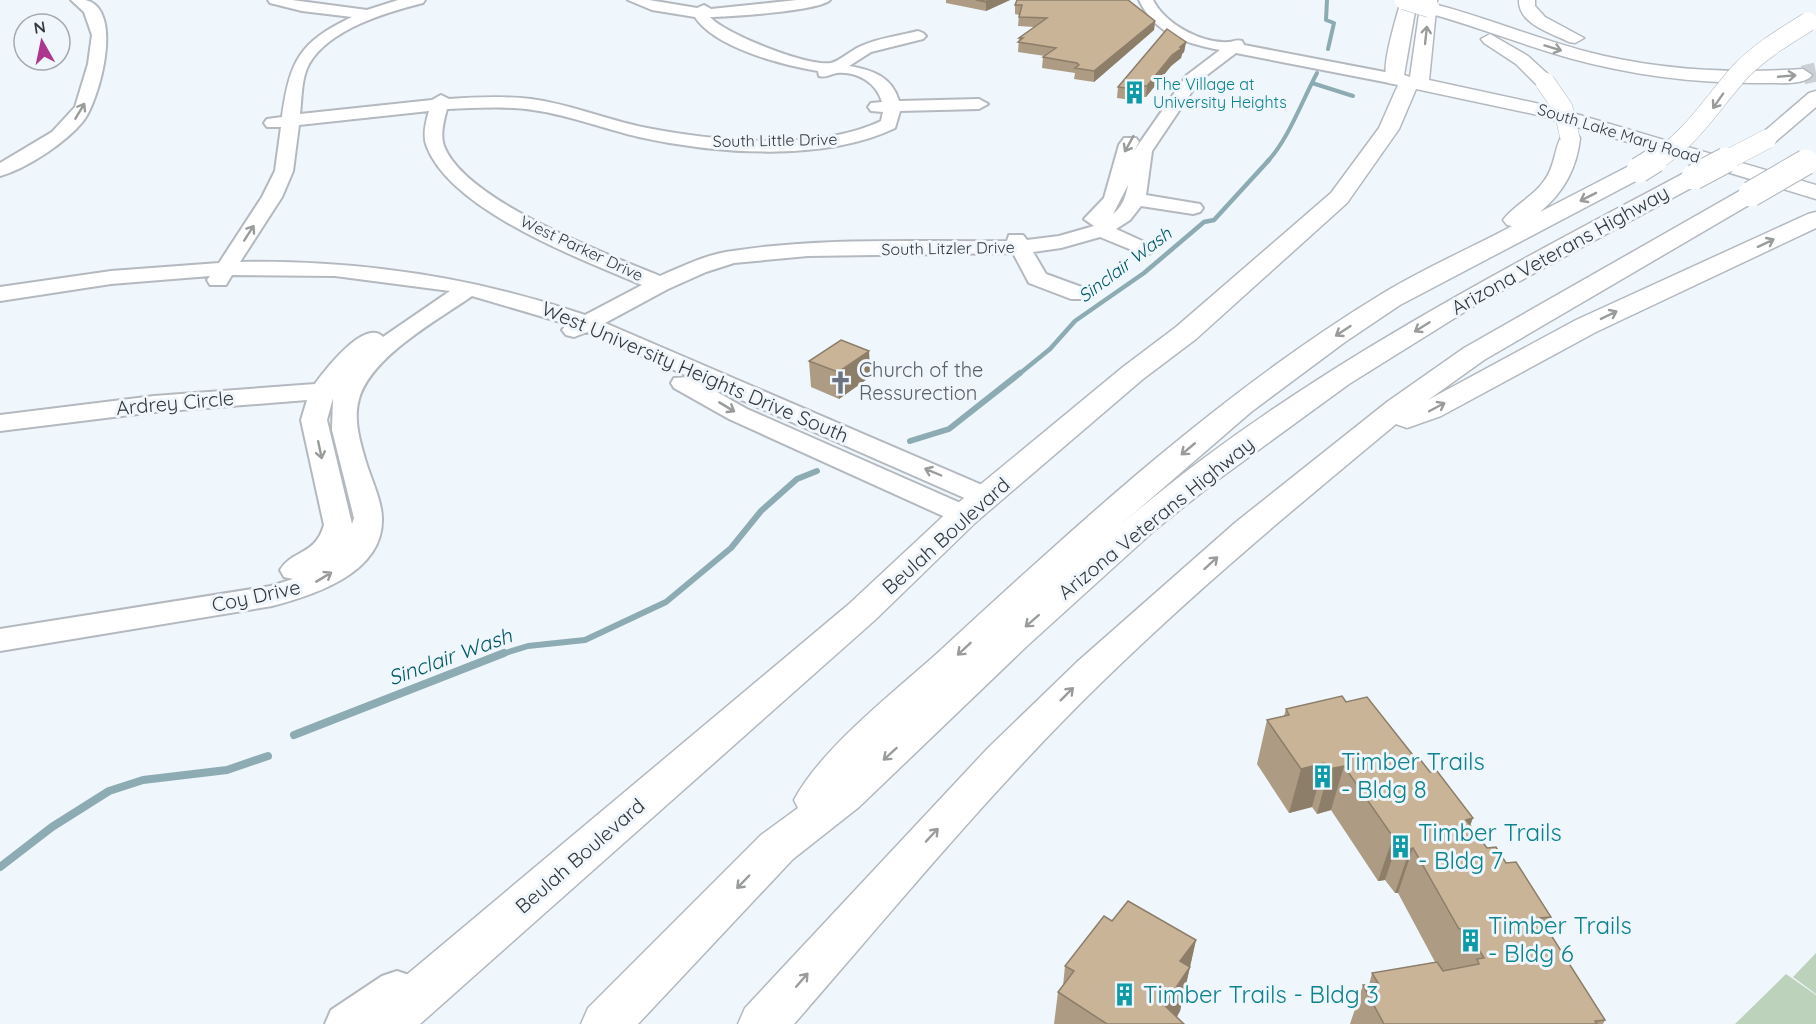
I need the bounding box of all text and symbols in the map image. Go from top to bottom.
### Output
north arrow [12,12,72,72]
text: N [32,16,47,38]
one-way arrow [1421,25,1432,45]
one-way arrow [1543,43,1562,54]
one-way arrow [1776,70,1796,81]
place label: The Village at University Heights [1153,74,1287,112]
building icon: The Village at University Heights [1122,80,1148,106]
one-way arrow [1712,93,1724,109]
street label: South Lake Mary Road [1535,99,1703,167]
one-way arrow [74,103,86,120]
street label: South Little Drive [712,129,838,151]
one-way arrow [1123,135,1135,152]
street label: Arizona Veterans Highway [1447,179,1673,320]
one-way arrow [1579,192,1597,203]
street label: West Parker Drive [517,211,647,285]
water label: Sinclair Wash [1073,221,1177,307]
one-way arrow [243,225,255,241]
street label: South Litzler Drive [881,237,1015,259]
one-way arrow [1756,237,1774,249]
street label: West University Heights Drive South [538,295,852,448]
one-way arrow [1600,308,1618,320]
one-way arrow [1413,320,1430,333]
one-way arrow [1335,325,1352,337]
place label: Church of the Ressurection [859,357,983,405]
church icon: Church of the Ressurection [828,369,854,395]
street label: Ardrey Circle [115,385,235,420]
one-way arrow [1428,401,1446,412]
one-way arrow [718,402,735,414]
street label: Arizona Veterans Highway [1053,431,1259,604]
one-way arrow [315,440,326,459]
one-way arrow [1180,443,1196,456]
one-way arrow [925,466,943,478]
street label: Beulah Boulevard [877,472,1015,600]
one-way arrow [1203,556,1218,570]
one-way arrow [315,570,332,582]
street label: Coy Drive [209,574,303,617]
one-way arrow [1025,614,1040,628]
water label: Sinclair Wash [384,621,516,690]
one-way arrow [957,642,972,656]
one-way arrow [1059,687,1074,702]
place label: Timber Trails - Bldg 8 [1341,746,1485,804]
one-way arrow [882,747,897,761]
building icon: Timber Trails - Bldg 8 [1310,763,1336,789]
street label: Beulah Boulevard [510,793,650,919]
place label: Timber Trails - Bldg 7 [1418,817,1562,875]
one-way arrow [925,828,939,843]
building icon: Timber Trails - Bldg 7 [1387,834,1413,860]
one-way arrow [736,875,750,890]
place label: Timber Trails - Bldg 6 [1488,910,1632,968]
building icon: Timber Trails - Bldg 6 [1457,927,1483,953]
one-way arrow [795,973,809,988]
place label: Timber Trails - Bldg 3 [1143,979,1379,1009]
building icon: Timber Trails - Bldg 3 [1112,982,1138,1008]

